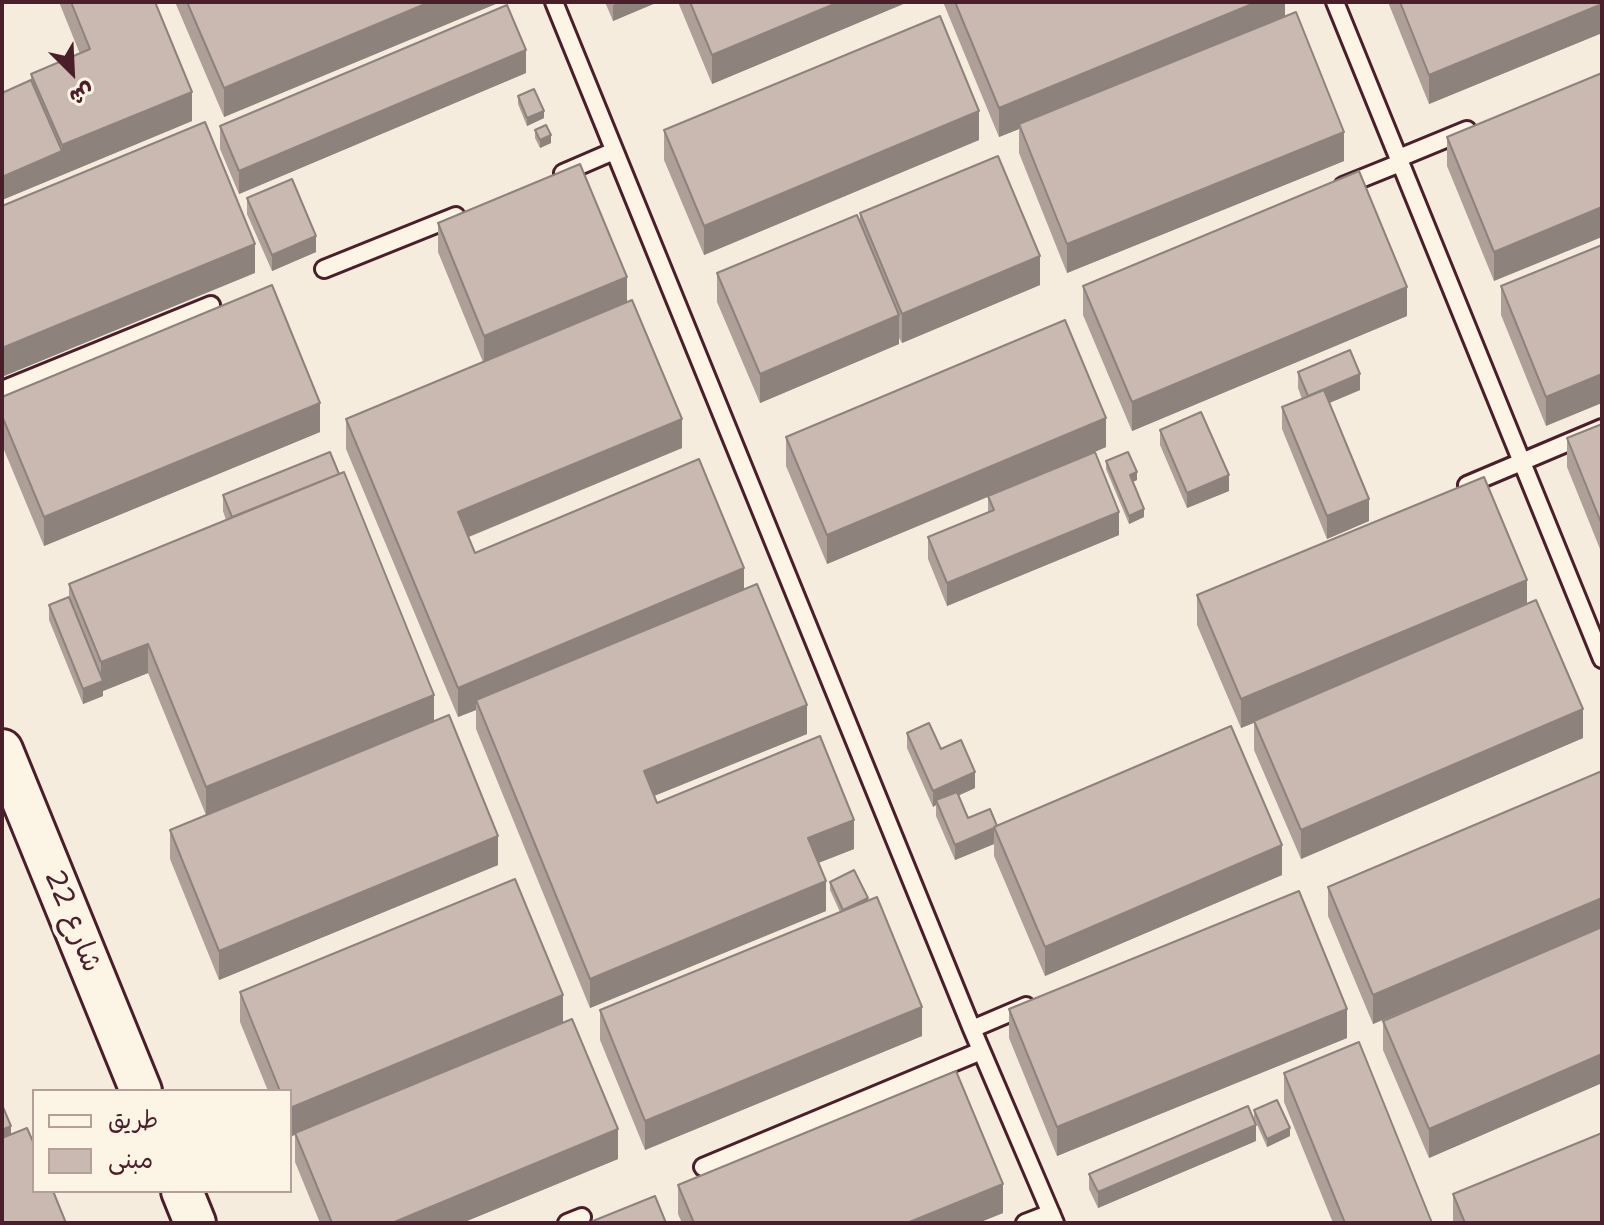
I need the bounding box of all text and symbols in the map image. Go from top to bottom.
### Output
north arrow [32,32,112,112]
text: ش [65,76,99,113]
street label: شارع 22 [36,865,108,977]
legend [32,1089,292,1193]
text: طريق [108,1104,158,1136]
text: مبنى [108,1144,153,1176]

